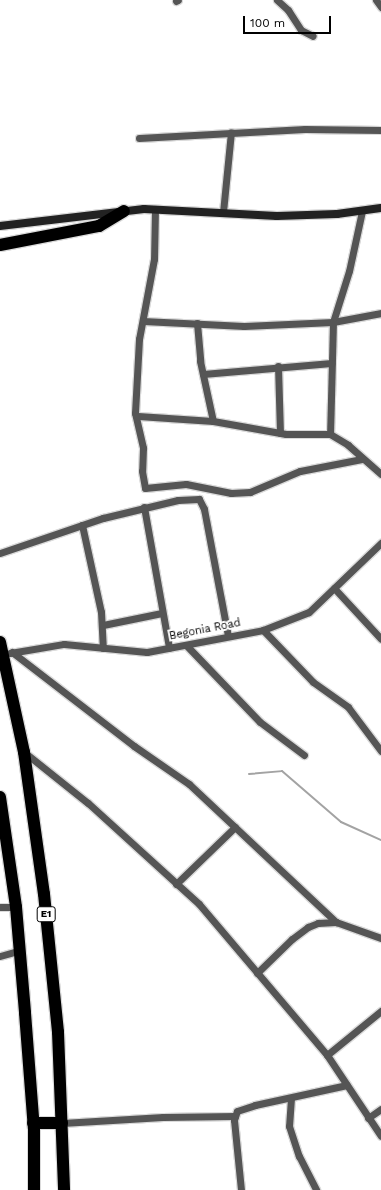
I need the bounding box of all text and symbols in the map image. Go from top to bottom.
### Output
scale bar [245,8,333,34]
text: 100 m [250,16,285,30]
street label: Begonia Road [168,617,242,643]
road number: E1 [36,906,56,922]

